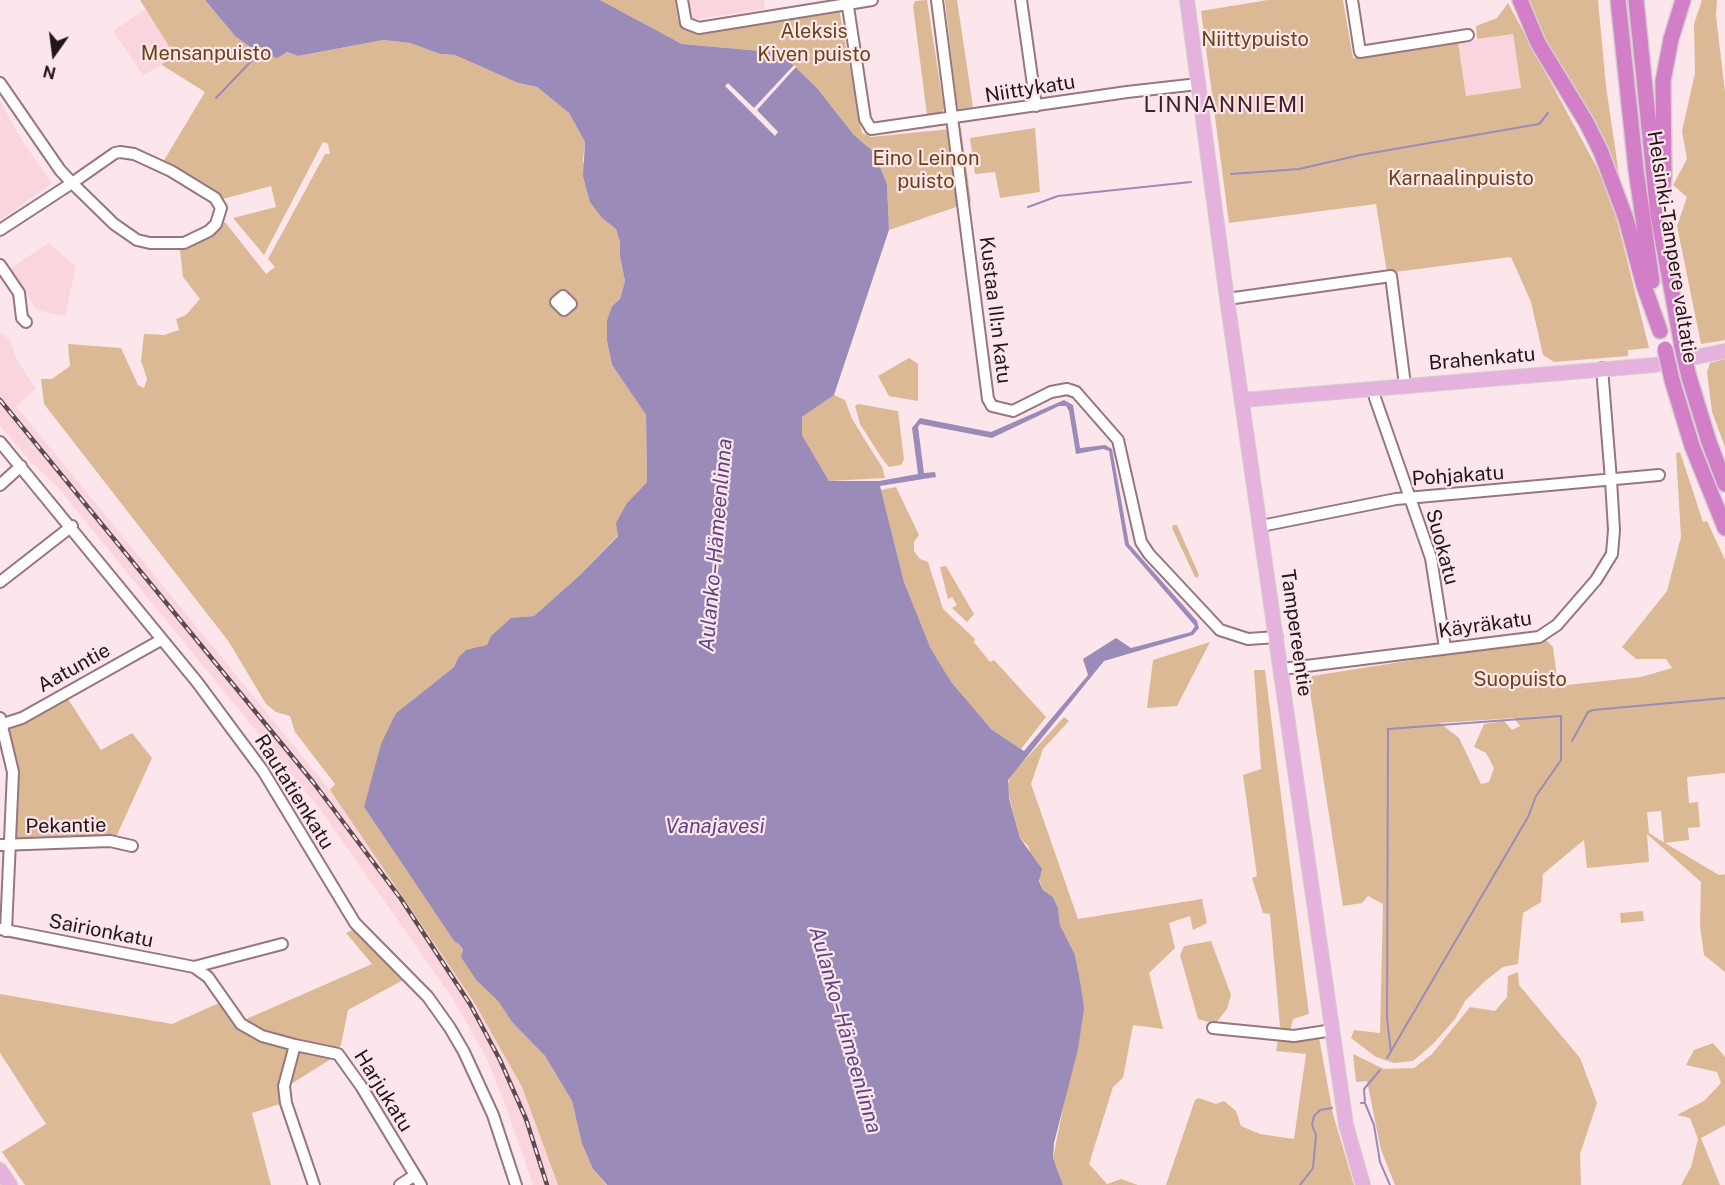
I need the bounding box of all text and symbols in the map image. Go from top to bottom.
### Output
park label: Aleksis Kiven puisto [757,20,871,67]
north arrow [24,24,84,84]
park label: Niittypuisto [1201,28,1309,52]
park label: Mensanpuisto [141,42,271,66]
text: N [41,61,58,83]
street label: Niittykatu [983,70,1077,108]
district label: LINNANNIEMI [1143,92,1307,118]
street label: Helsinki-Tampere valtatie [1642,129,1702,365]
park label: Eino Leinon puisto [873,147,979,194]
park label: Karnaalinpuisto [1388,167,1534,191]
street label: Kustaa III:n katu [974,235,1016,385]
street label: Brahenkatu [1428,342,1536,376]
water label: Aulanko–Hämeenlinna [694,437,738,653]
street label: Pohjakatu [1411,461,1505,491]
street label: Suokatu [1420,507,1464,587]
street label: Tampereentie [1275,568,1317,698]
street label: Käyräkatu [1437,607,1533,643]
street label: Aatuntie [33,638,115,698]
park label: Suopuisto [1473,668,1567,692]
street label: Rautatienkatu [249,730,339,854]
street label: Pekantie [25,813,107,839]
water label: Vanajavesi [665,814,765,840]
street label: Sairionkatu [47,909,155,953]
water label: Aulanko–Hämeenlinna [803,924,887,1136]
street label: Harjukatu [348,1046,418,1136]

